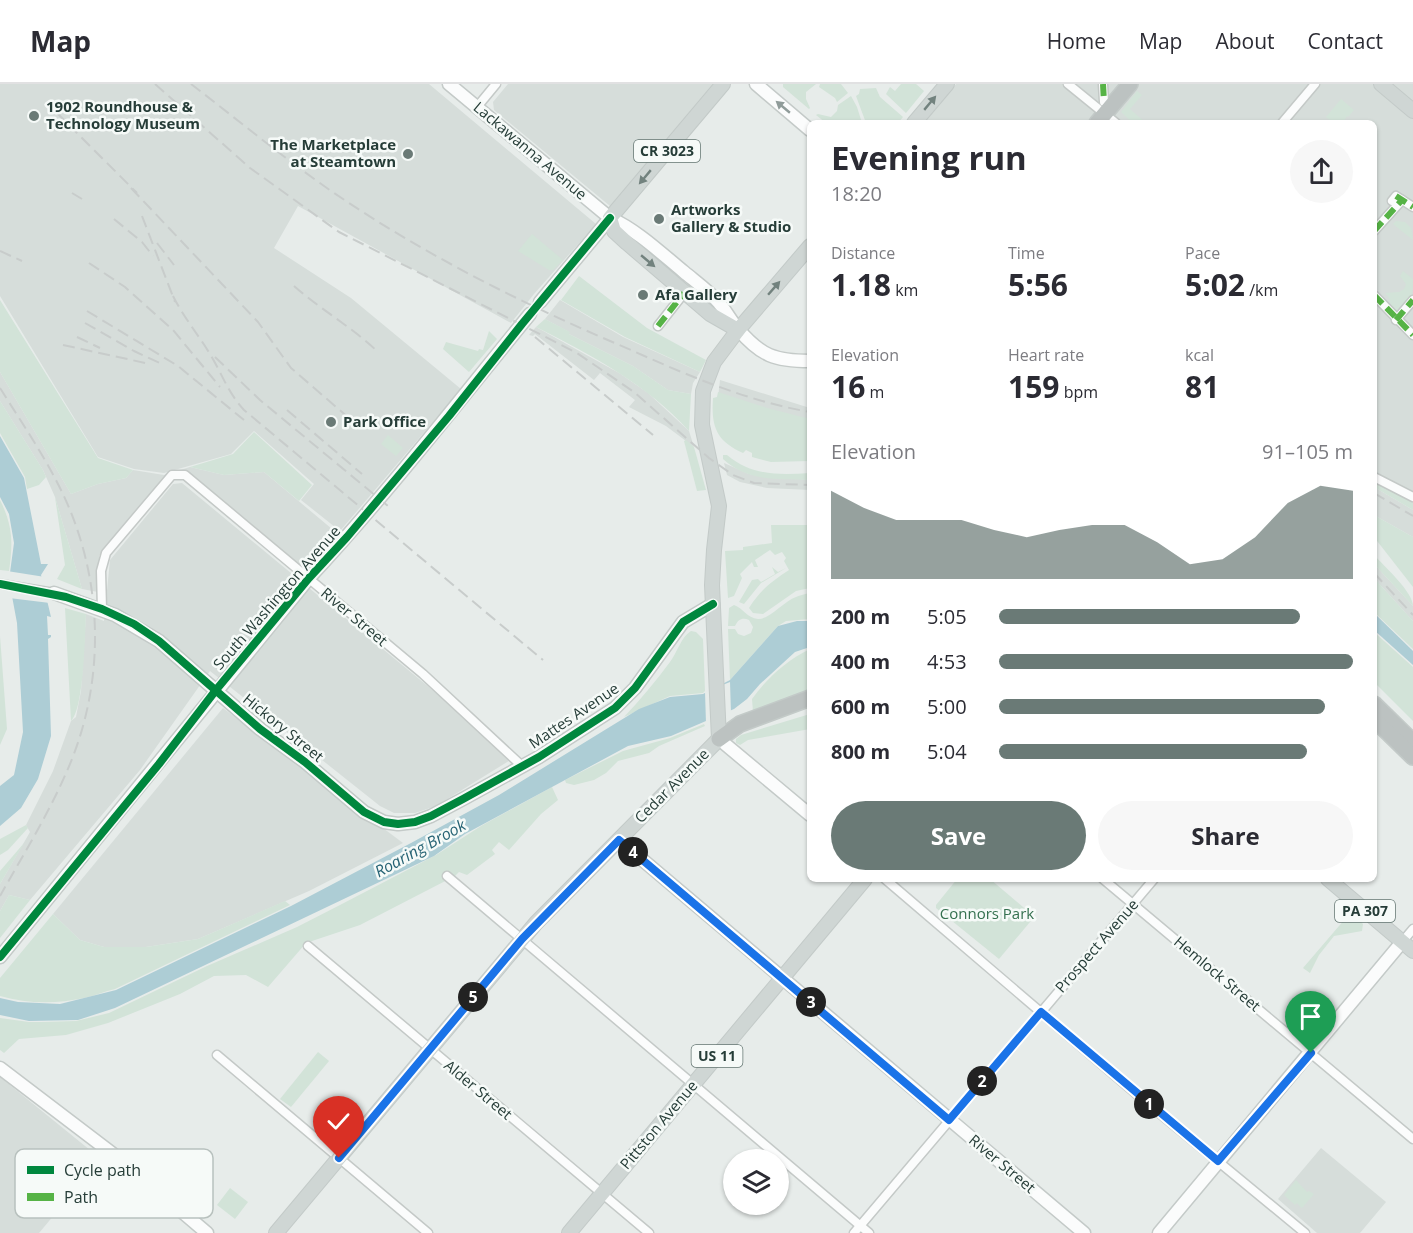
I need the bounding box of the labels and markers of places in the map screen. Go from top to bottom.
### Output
place label: 1902 Roundhouse & Technology Museum [46,96,200,133]
marker: 1902 Roundhouse & Technology Museum [27,109,41,123]
place label: The Marketplace at Steamtown [270,134,396,171]
marker: The Marketplace at Steamtown [401,147,415,161]
place label: Artworks Gallery & Studio [671,199,791,236]
marker: Artworks Gallery & Studio [652,212,666,226]
place label: Afa Gallery [655,284,738,304]
marker: Afa Gallery [636,288,650,302]
place label: Park Office [343,411,426,431]
marker: Park Office [324,415,338,429]
pin: 4 [618,837,648,867]
pin: 5 [458,982,488,1012]
pin: 3 [796,987,826,1017]
pin [1285,991,1336,1053]
pin: 2 [967,1066,997,1096]
pin: 1 [1134,1089,1164,1119]
pin [313,1096,364,1158]

